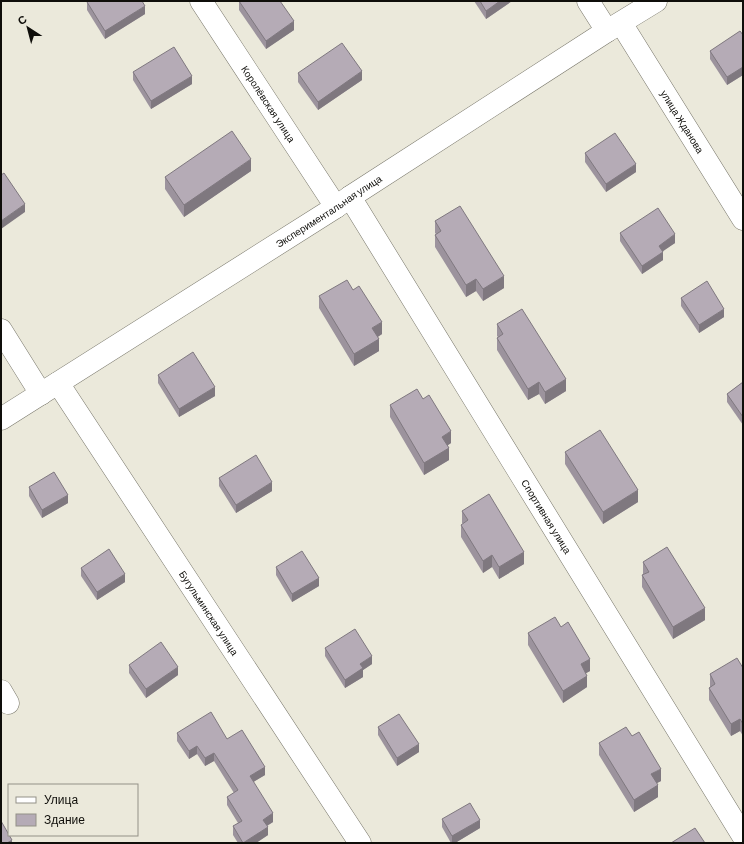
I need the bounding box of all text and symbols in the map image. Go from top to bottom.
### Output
north arrow [8,8,48,48]
text: С [15,12,29,27]
street label: Королёвская улица [239,63,298,145]
street label: улица Жданова [658,88,707,156]
street label: Экспериментальная улица [273,172,384,250]
street label: Спортивная улица [519,477,574,556]
street label: Бугульминская улица [177,568,241,658]
legend [8,784,138,836]
text: Улица [44,792,78,807]
text: Здание [44,812,85,827]

